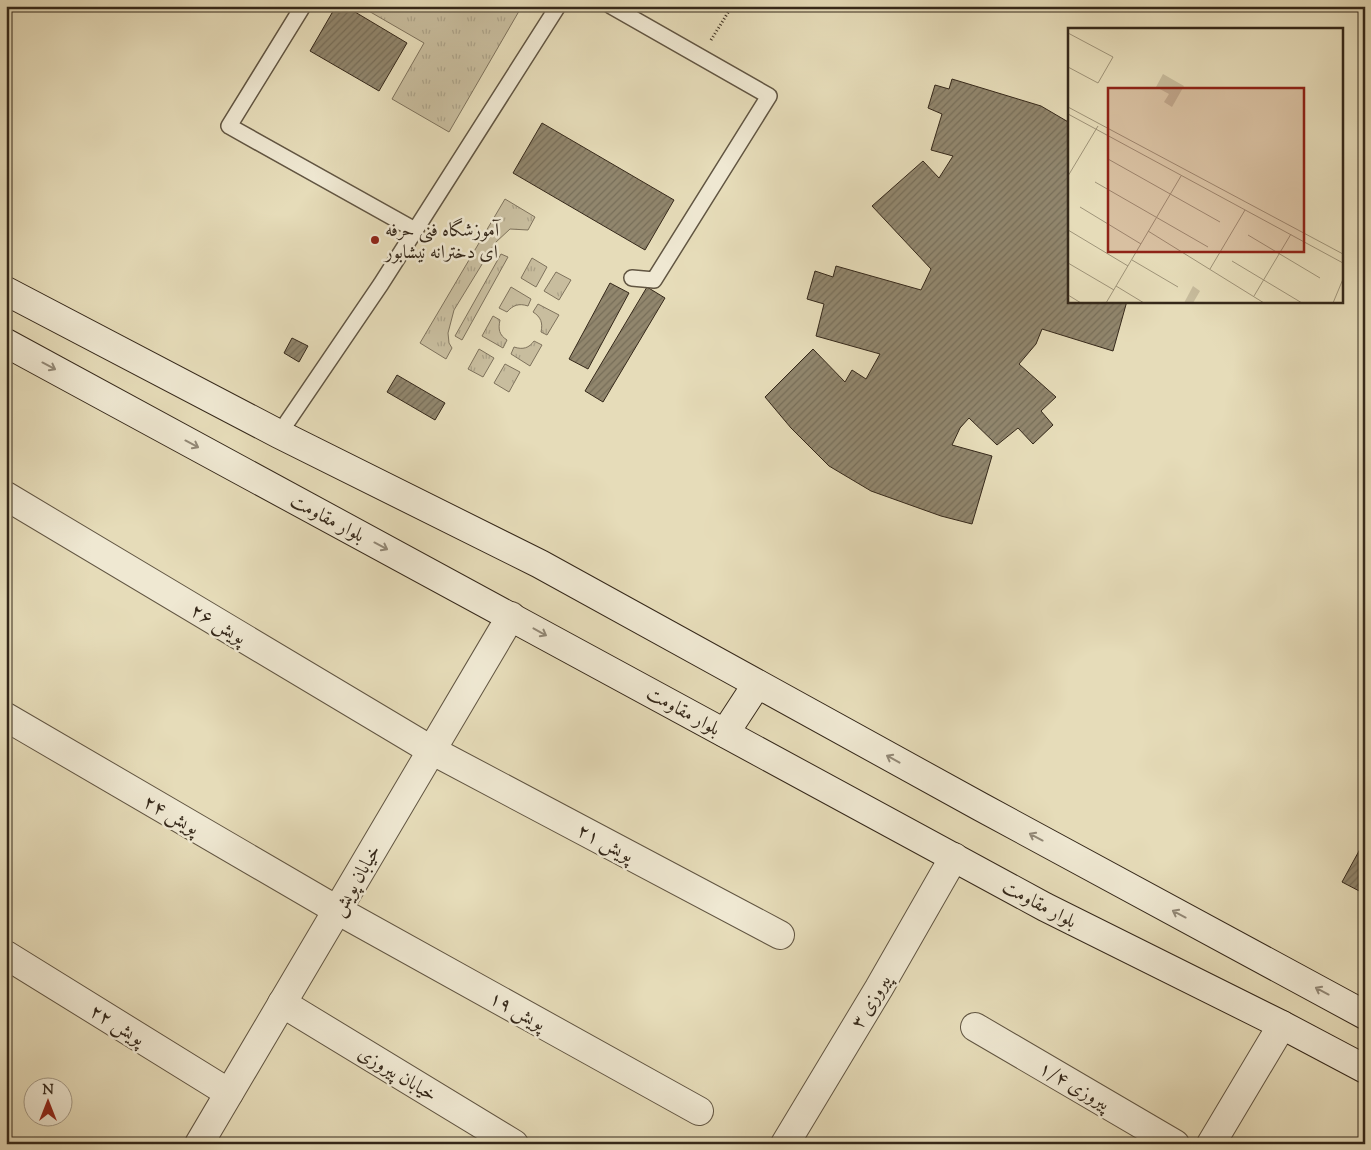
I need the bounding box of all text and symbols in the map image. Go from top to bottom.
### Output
inset map [1068,28,1344,302]
place label: آموزشگاه فنی حرفه ای دخترانه نیشابور [383,217,501,267]
marker: آموزشگاه فنی حرفه ای دخترانه نیشابور [369,234,381,246]
one-way arrow [41,362,56,371]
one-way arrow [184,439,199,449]
street label: بلوار مقاومت [285,488,369,550]
one-way arrow [374,541,389,551]
street label: پویش ۲۶ [185,598,252,653]
one-way arrow [532,627,546,637]
street label: بلوار مقاومت [641,681,725,744]
one-way arrow [886,754,901,764]
street label: پویش ۲۴ [138,789,205,844]
street label: پویش ۲۱ [572,818,639,871]
one-way arrow [1029,832,1044,841]
street label: خیابان پویش [326,841,388,922]
street label: بلوار مقاومت [997,874,1081,936]
one-way arrow [1172,909,1187,918]
street label: پیروزی ۳ [845,969,900,1034]
street label: پویش ۱۹ [484,986,551,1039]
one-way arrow [1315,986,1330,996]
street label: پویش ۲۲ [84,999,151,1054]
street label: خیابان پیروزی [352,1041,441,1109]
street label: پیروزی ۱/۴ [1033,1056,1115,1119]
north arrow [22,1078,72,1128]
text: N [42,1081,54,1101]

